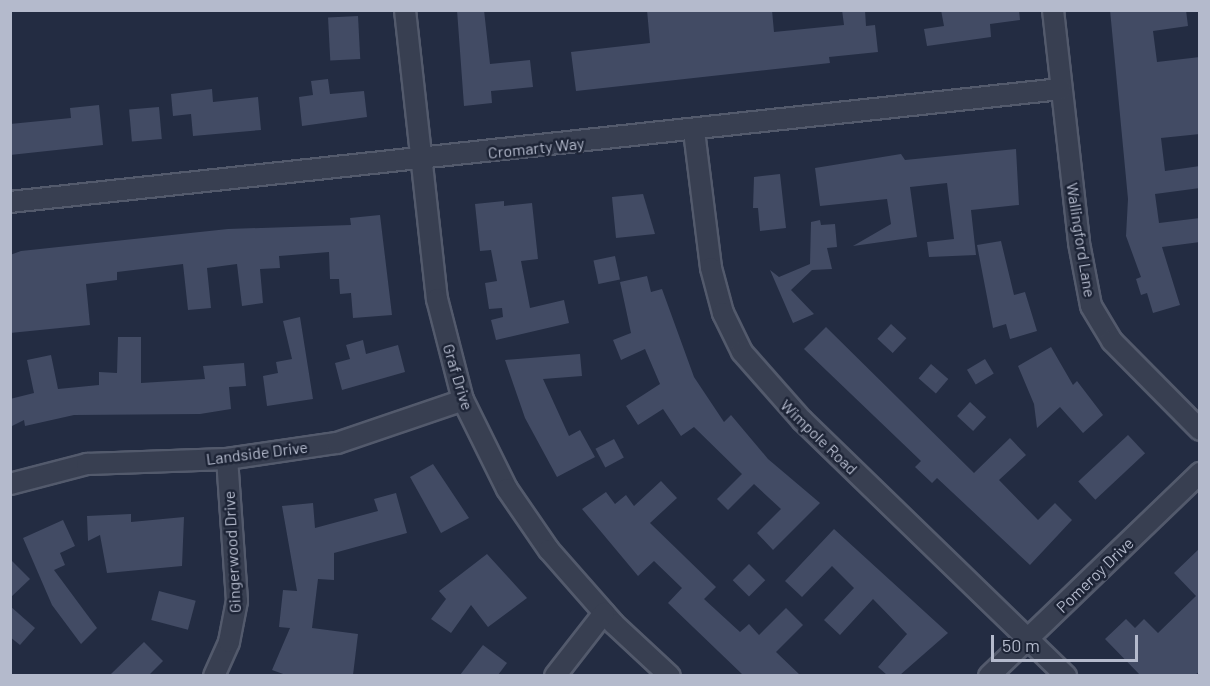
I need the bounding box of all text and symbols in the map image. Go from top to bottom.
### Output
street label: Cromarty Way [487,133,585,163]
street label: Wallingford Lane [1062,181,1100,299]
street label: Graf Drive [439,342,477,412]
street label: Wimpole Road [777,396,861,478]
street label: Landside Drive [205,437,309,469]
street label: Gingerwood Drive [219,491,245,613]
street label: Pomeroy Drive [1052,533,1138,617]
scale bar [994,623,1141,661]
text: 50 m [1002,634,1040,656]

